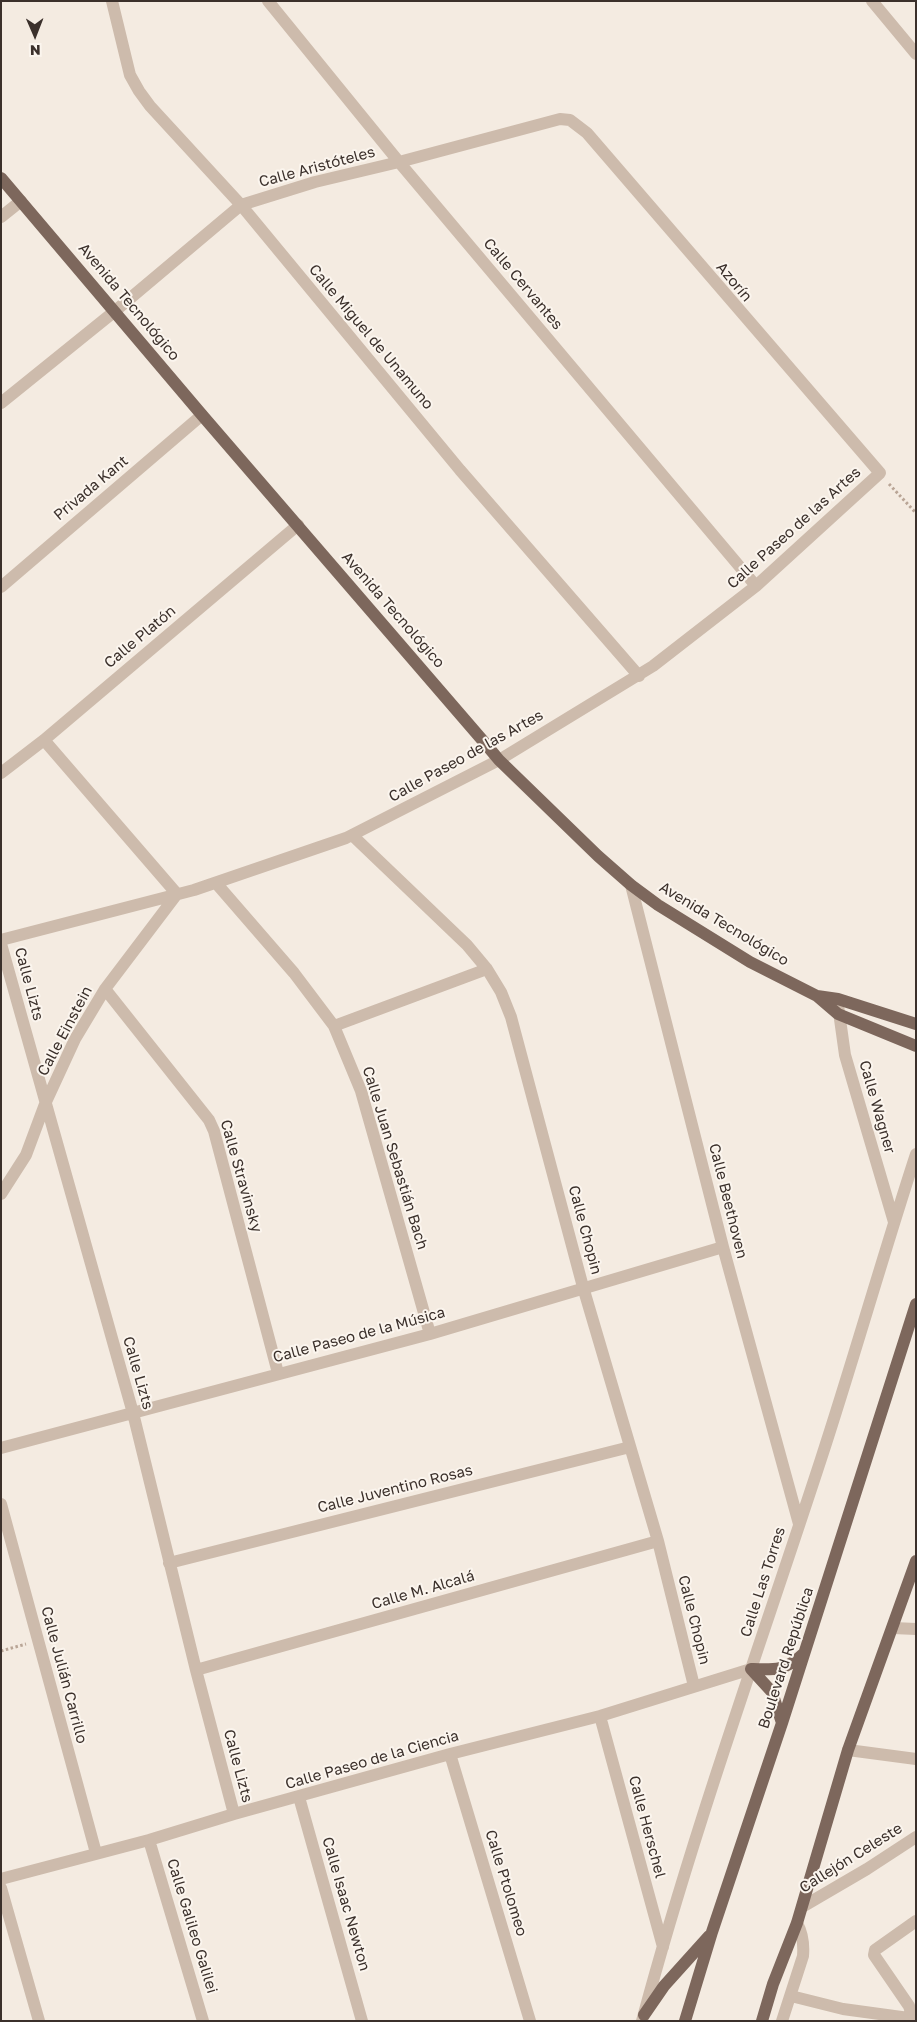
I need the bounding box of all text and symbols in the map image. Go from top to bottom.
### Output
north arrow [10,10,60,60]
text: N [30,42,41,59]
street label: Calle Aristóteles [257,143,377,191]
street label: Calle Cervantes [479,235,567,333]
street label: Avenida Tecnológico [75,240,183,364]
street label: Azorín [712,259,756,305]
street label: Calle Miguel de Unamuno [305,261,437,413]
street label: Privada Kant [50,452,132,524]
street label: Calle Paseo de las Artes [723,463,865,593]
street label: Avenida Tecnológico [338,548,448,672]
street label: Calle Platón [101,602,179,672]
street label: Calle Paseo de las Artes [386,706,546,806]
street label: Avenida Tecnológico [656,878,792,970]
street label: Calle Lizts [11,945,47,1023]
street label: Calle Einstein [34,983,96,1079]
street label: Calle Wagner [855,1058,899,1156]
street label: Calle Juan Sebastián Bach [359,1064,431,1252]
street label: Calle Stravinsky [216,1118,266,1234]
street label: Calle Beethoven [705,1142,751,1260]
street label: Calle Chopin [564,1183,606,1277]
street label: Calle Paseo de la Música [271,1303,447,1367]
street label: Calle Lizts [119,1334,157,1412]
street label: Calle Juventino Rosas [316,1461,474,1517]
street label: Calle Las Torres [737,1525,789,1639]
street label: Calle M. Alcalá [370,1567,476,1613]
street label: Calle Chopin [674,1573,714,1667]
street label: Boulevard República [755,1585,817,1731]
street label: Calle Julián Carrillo [37,1605,91,1745]
street label: Calle Lizts [220,1727,256,1805]
street label: Calle Paseo de la Ciencia [283,1727,461,1793]
street label: Calle Herschel [625,1774,669,1880]
street label: Callejón Celeste [796,1819,906,1897]
street label: Calle Ptolomeo [481,1828,531,1938]
street label: Calle Isaac Newton [318,1835,374,1973]
street label: Calle Galileo Galilei [163,1857,221,1995]

